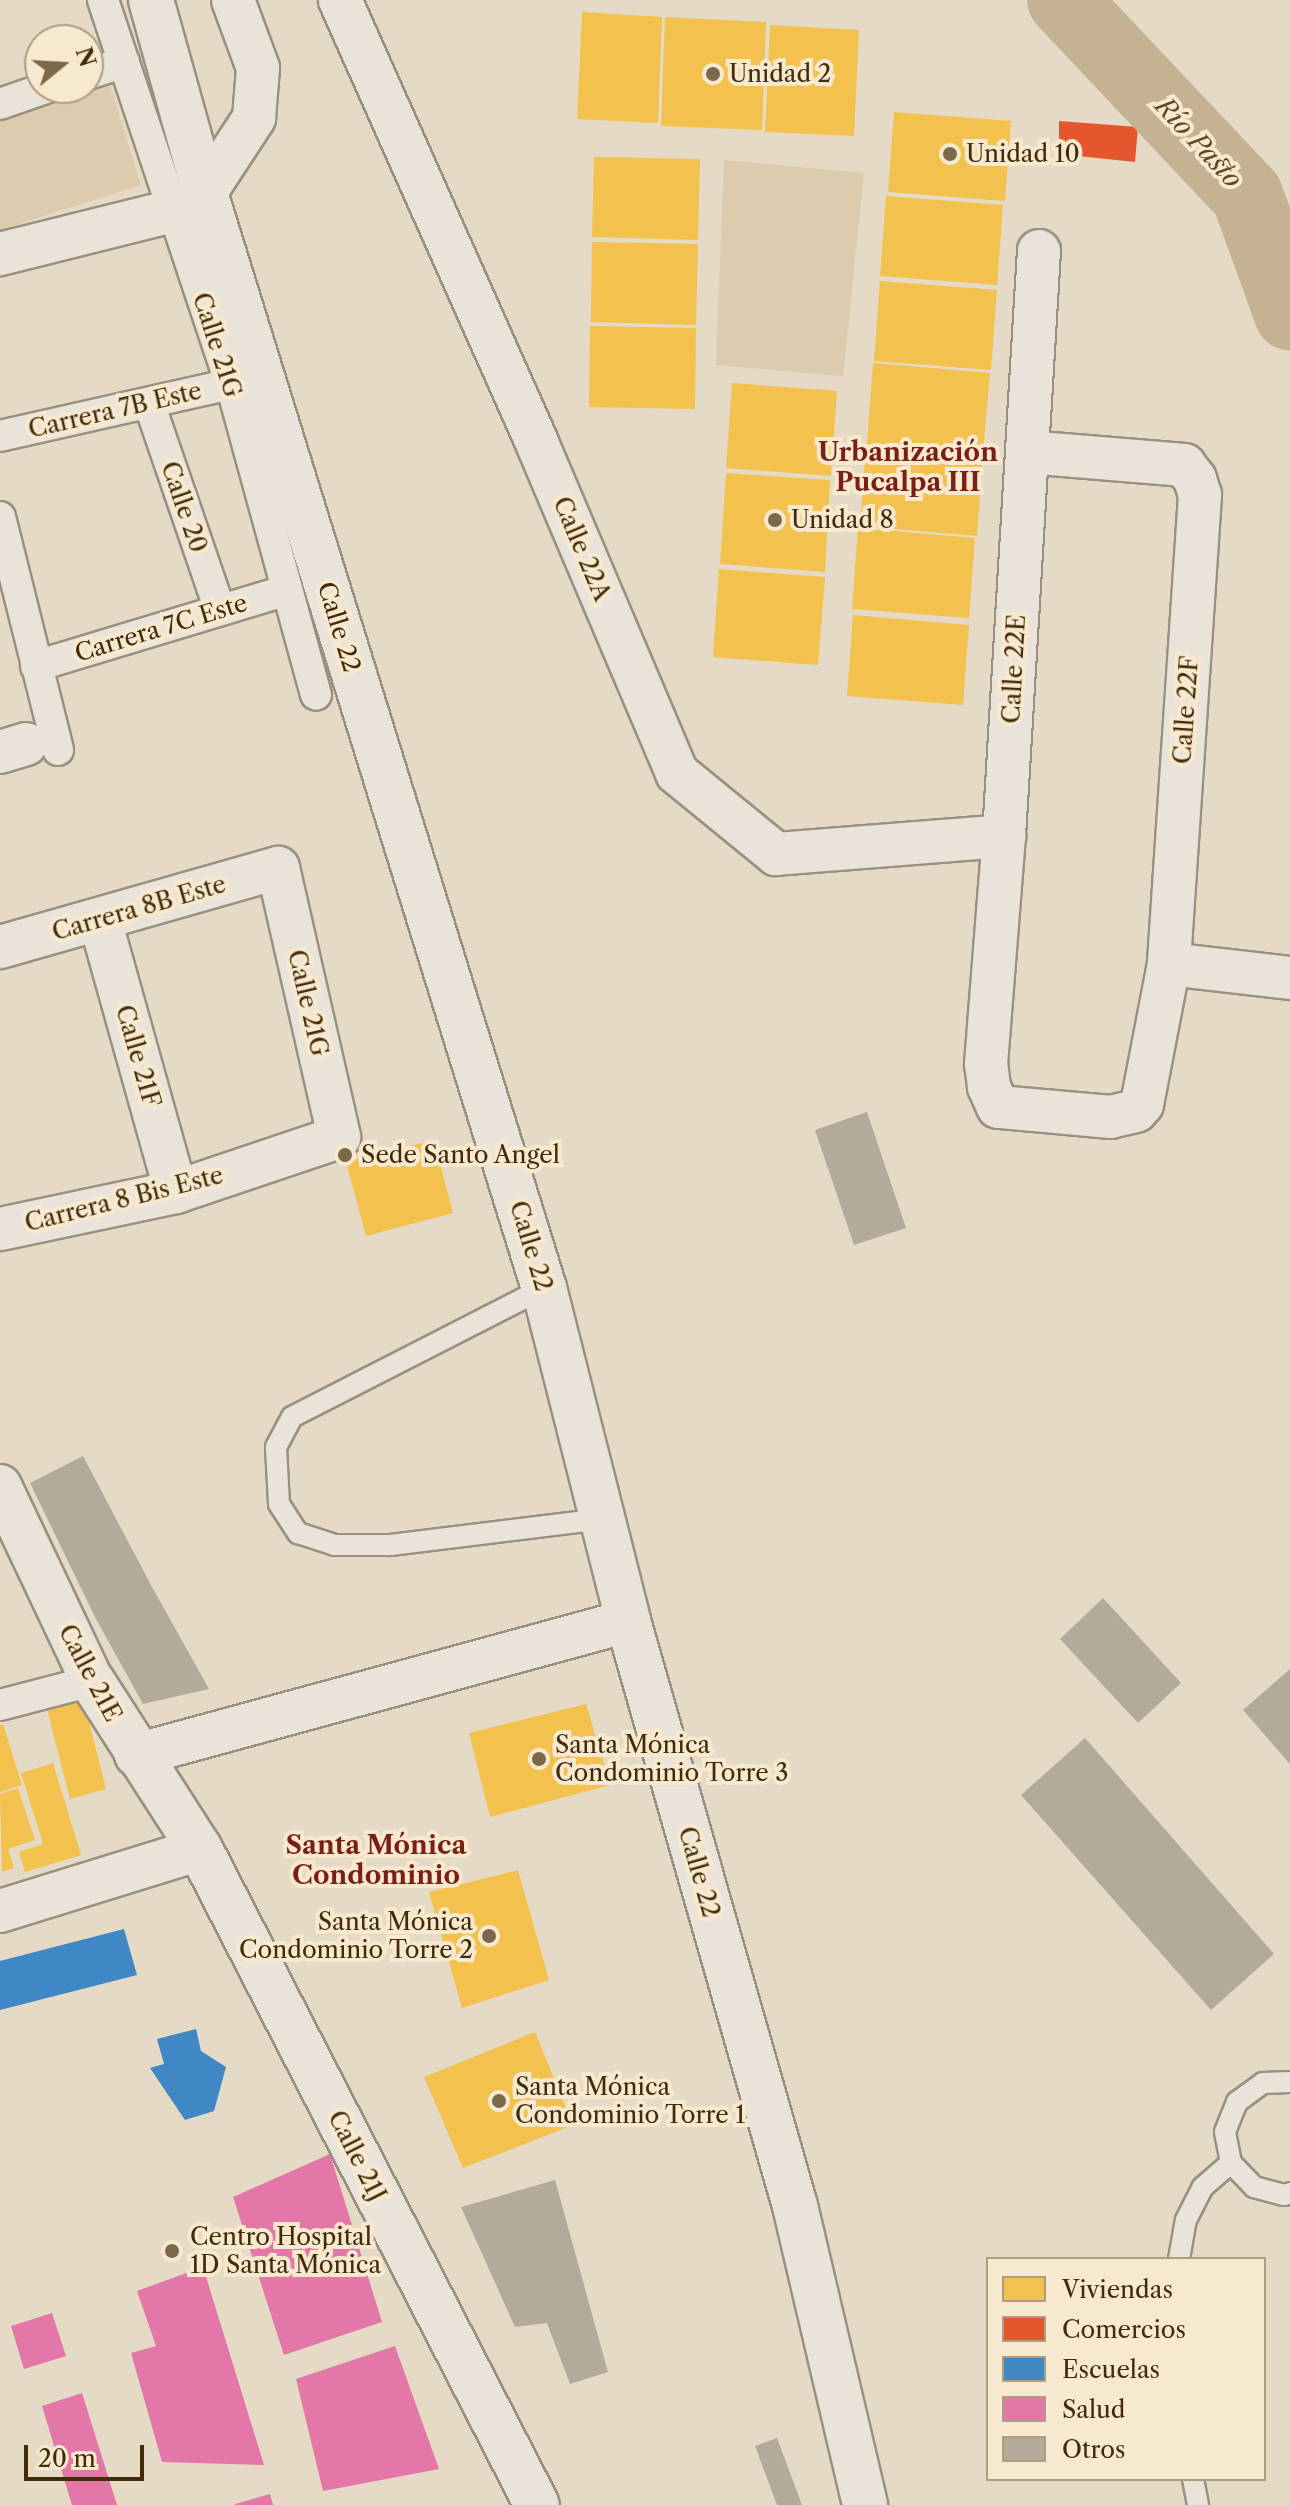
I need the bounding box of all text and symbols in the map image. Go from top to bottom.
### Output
north arrow [24,24,104,104]
text: N [70,44,101,70]
place label: Unidad 2 [729,60,831,88]
marker: Unidad 2 [704,65,722,83]
water label: Río Pasto [1148,91,1248,195]
place label: Unidad 10 [966,140,1080,168]
marker: Unidad 10 [941,145,959,163]
street label: Calle 21G [187,289,247,401]
street label: Carrera 7B Este [25,376,205,444]
district label: Urbanización Pucalpa III [818,437,998,498]
street label: Calle 20 [155,458,213,556]
street label: Calle 22A [547,492,617,606]
place label: Unidad 8 [791,506,894,534]
marker: Unidad 8 [766,511,784,529]
street label: Calle 22 [312,578,366,676]
street label: Carrera 7C Este [71,588,251,668]
street label: Calle 22E [997,614,1031,724]
street label: Calle 22F [1168,655,1204,765]
street label: Carrera 8B Este [49,869,229,947]
street label: Calle 21G [282,947,334,1059]
street label: Calle 21F [110,1002,166,1110]
place label: Sede Santo Angel [361,1141,561,1169]
marker: Sede Santo Angel [336,1146,354,1164]
street label: Carrera 8 Bis Este [22,1160,226,1238]
street label: Calle 22 [504,1197,558,1295]
street label: Calle 21E [52,1620,128,1726]
place label: Santa Mónica Condominio Torre 3 [555,1731,789,1787]
marker: Santa Mónica Condominio Torre 3 [530,1750,548,1768]
street label: Calle 22 [672,1823,726,1921]
district label: Santa Mónica Condominio [285,1830,467,1892]
place label: Santa Mónica Condominio Torre 2 [238,1908,473,1964]
marker: Santa Mónica Condominio Torre 2 [480,1927,498,1945]
place label: Santa Mónica Condominio Torre 1 [515,2073,746,2129]
marker: Santa Mónica Condominio Torre 1 [490,2092,508,2110]
street label: Calle 21J [322,2106,392,2206]
place label: Centro Hospital 1D Santa Mónica [190,2223,381,2279]
marker: Centro Hospital 1D Santa Mónica [161,2240,183,2262]
legend [986,2257,1266,2481]
text: Viviendas [1062,2275,1173,2304]
text: Comercios [1062,2315,1186,2344]
text: Escuelas [1062,2355,1160,2384]
text: Salud [1062,2395,1125,2424]
scale bar [28,2429,148,2479]
text: Otros [1062,2435,1125,2464]
text: 20 m [38,2444,96,2473]

